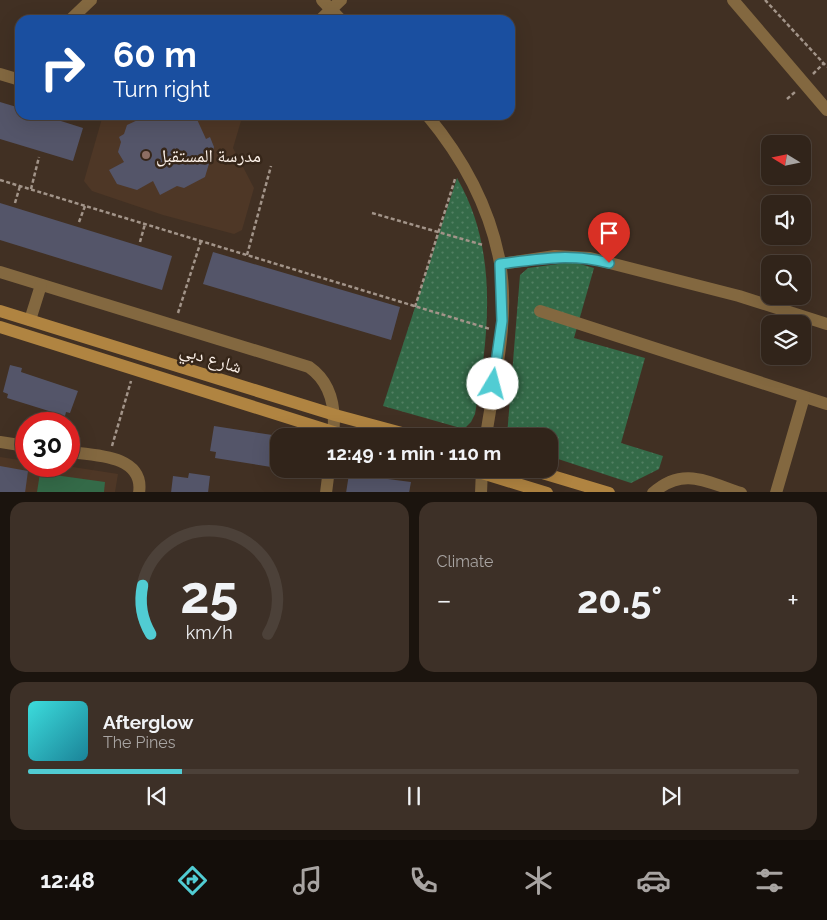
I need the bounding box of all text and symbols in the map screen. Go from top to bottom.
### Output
text: 60 m [113,34,197,75]
icon: right [30,35,95,100]
text: Turn right [113,76,210,102]
north arrow [761,135,811,185]
map controls [761,135,811,365]
place label: مدرسة المستقبل [156,145,261,167]
marker: مدرسة المستقبل [140,149,152,161]
button: sound [761,195,811,245]
pin [588,212,630,263]
icon: arrive [595,219,623,247]
button: search [761,255,811,305]
button: layers [761,315,811,365]
street label: شارع دبي [176,339,244,382]
position arrow [466,357,518,409]
speed limit sign: 30 [15,412,80,477]
text: 12:49 · 1 min · 110 m [327,442,501,464]
text: Climate [437,552,493,571]
text: 25 [180,564,238,625]
text: 20.5° [577,577,662,622]
text: − [437,584,452,617]
text: + [787,584,799,617]
text: km/h [186,622,233,643]
text: Afterglow [103,711,193,733]
text: The Pines [103,733,175,752]
icon: previous [143,782,171,810]
icon: pause [400,782,428,810]
icon: next [657,782,685,810]
icon: directions [175,863,210,898]
icon: music [290,863,325,898]
icon: phone [406,863,441,898]
icon: climate [521,863,556,898]
icon: car [636,863,671,898]
icon: filters [752,863,787,898]
text: 12:48 [40,867,95,893]

